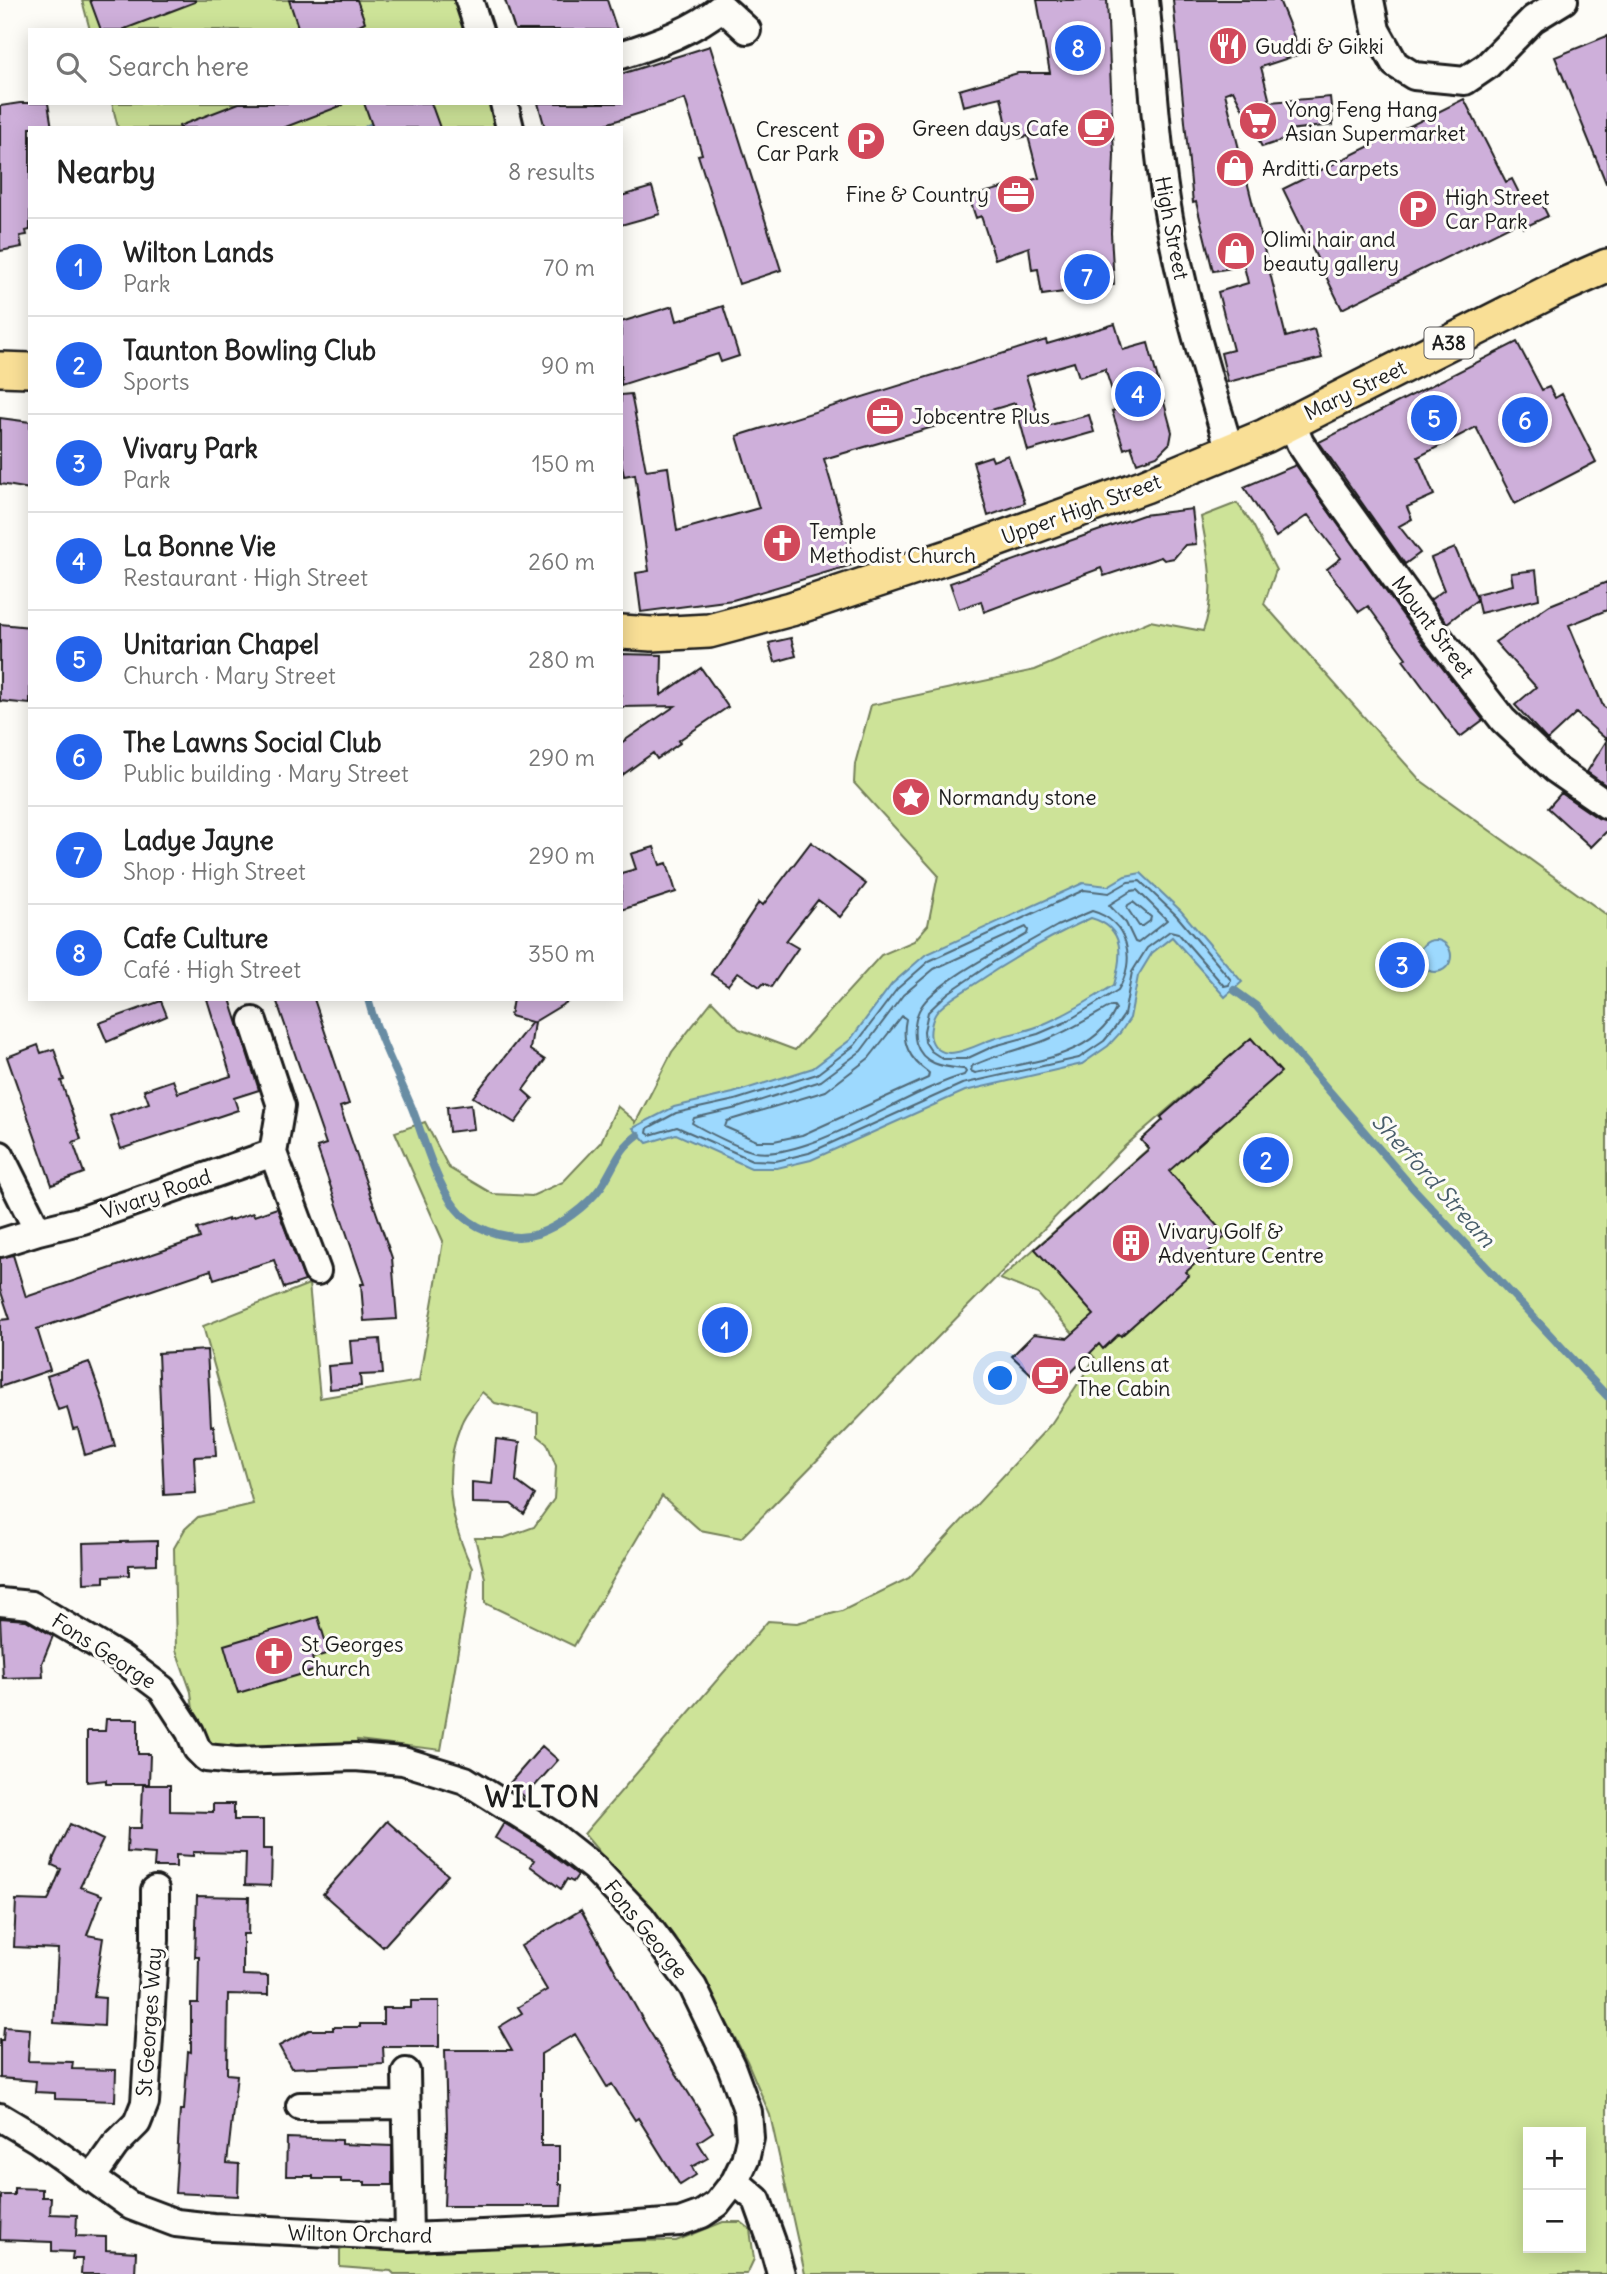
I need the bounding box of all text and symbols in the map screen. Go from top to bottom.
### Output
pin: 8 [1055,22,1101,74]
restaurant icon: Guddi & Gikki [1207,25,1249,67]
search box [28,28,623,105]
place label: Guddi & Gikki [1255,33,1384,60]
icon: search [52,48,90,86]
text: Search here [108,50,249,83]
place label: Yong Feng Hang Asian Supermarket [1285,96,1466,147]
supermarket icon: Yong Feng Hang Asian Supermarket [1237,100,1279,142]
cafe icon: Green days Cafe [1075,107,1117,149]
place label: Green days Cafe [912,115,1069,142]
place label: Crescent Car Park [756,116,839,167]
parking icon: Crescent Car Park [845,120,887,162]
shop icon: Arditti Carpets [1214,147,1256,189]
text: Nearby [56,153,156,191]
place label: Arditti Carpets [1262,155,1399,182]
text: 8 results [508,157,595,186]
office icon: Fine & Country [995,173,1037,215]
street label: High Street [1149,174,1195,282]
place label: Fine & Country [846,181,989,208]
place label: High Street Car Park [1445,184,1550,235]
parking icon: High Street Car Park [1397,188,1439,230]
place label: Olimi hair and beauty gallery [1263,226,1399,277]
shop icon: Olimi hair and beauty gallery [1215,230,1257,272]
text: Wilton Lands [123,236,274,269]
pin: 7 [1064,251,1110,303]
text: 1 [74,253,84,282]
text: 70 m [543,253,595,282]
text: Park [123,269,171,298]
road number: A38 [1424,328,1474,358]
text: Taunton Bowling Club [123,334,376,367]
text: 2 [73,351,85,380]
text: 90 m [541,351,595,380]
street label: Mary Street [1299,354,1411,426]
text: Sports [123,367,189,396]
pin: 4 [1115,368,1161,420]
pin: 5 [1411,392,1457,444]
pin: 6 [1502,394,1548,446]
office icon: Jobcentre Plus [864,395,906,437]
place label: Jobcentre Plus [912,403,1050,430]
text: Vivary Park [123,432,258,465]
text: 3 [72,449,86,478]
text: 150 m [532,449,595,478]
text: Park [123,465,171,494]
street label: Upper High Street [998,468,1164,550]
place label: Temple Methodist Church [809,518,976,569]
church icon: Temple Methodist Church [761,522,803,564]
text: La Bonne Vie [123,530,276,563]
text: 4 [72,547,86,576]
text: 260 m [528,547,595,576]
text: Restaurant · High Street [123,563,368,592]
street label: Mount Street [1386,571,1480,683]
text: Unitarian Chapel [123,628,319,661]
text: 5 [72,645,86,674]
text: 280 m [528,645,595,674]
text: Church · Mary Street [123,661,336,690]
text: The Lawns Social Club [123,726,382,759]
text: 6 [72,743,86,772]
text: 290 m [528,743,595,772]
text: Public building · Mary Street [123,759,409,788]
place icon: Normandy stone [890,776,932,818]
place label: Normandy stone [938,784,1096,811]
text: Ladye Jayne [123,824,274,857]
text: 7 [73,841,85,870]
text: 290 m [528,841,595,870]
text: Shop · High Street [123,857,306,886]
text: Cafe Culture [123,922,268,955]
text: 8 [72,939,86,968]
text: 350 m [528,939,595,968]
pin: 3 [1379,939,1425,991]
text: Café · High Street [123,955,301,984]
water label: Sherford Stream [1366,1107,1502,1254]
pin: 2 [1243,1134,1289,1186]
street label: Vivary Road [97,1163,215,1225]
place label: Vivary Golf & Adventure Centre [1158,1218,1324,1269]
building icon: Vivary Golf & Adventure Centre [1110,1222,1152,1264]
pin: 1 [702,1304,748,1356]
place label: Cullens at The Cabin [1077,1351,1171,1402]
cafe icon: Cullens at The Cabin [1029,1355,1071,1397]
your location [983,1361,1017,1395]
street label: Fons George [47,1607,161,1695]
place label: St Georges Church [301,1631,404,1682]
church icon: St Georges Church [253,1635,295,1677]
district label: WILTON [484,1779,602,1815]
street label: Fons George [598,1874,694,1984]
street label: St Georges Way [130,1946,168,2098]
map controls [1523,2127,1586,2253]
button: + [1523,2127,1586,2190]
button: − [1523,2190,1586,2253]
street label: Wilton Orchard [287,2219,433,2249]

